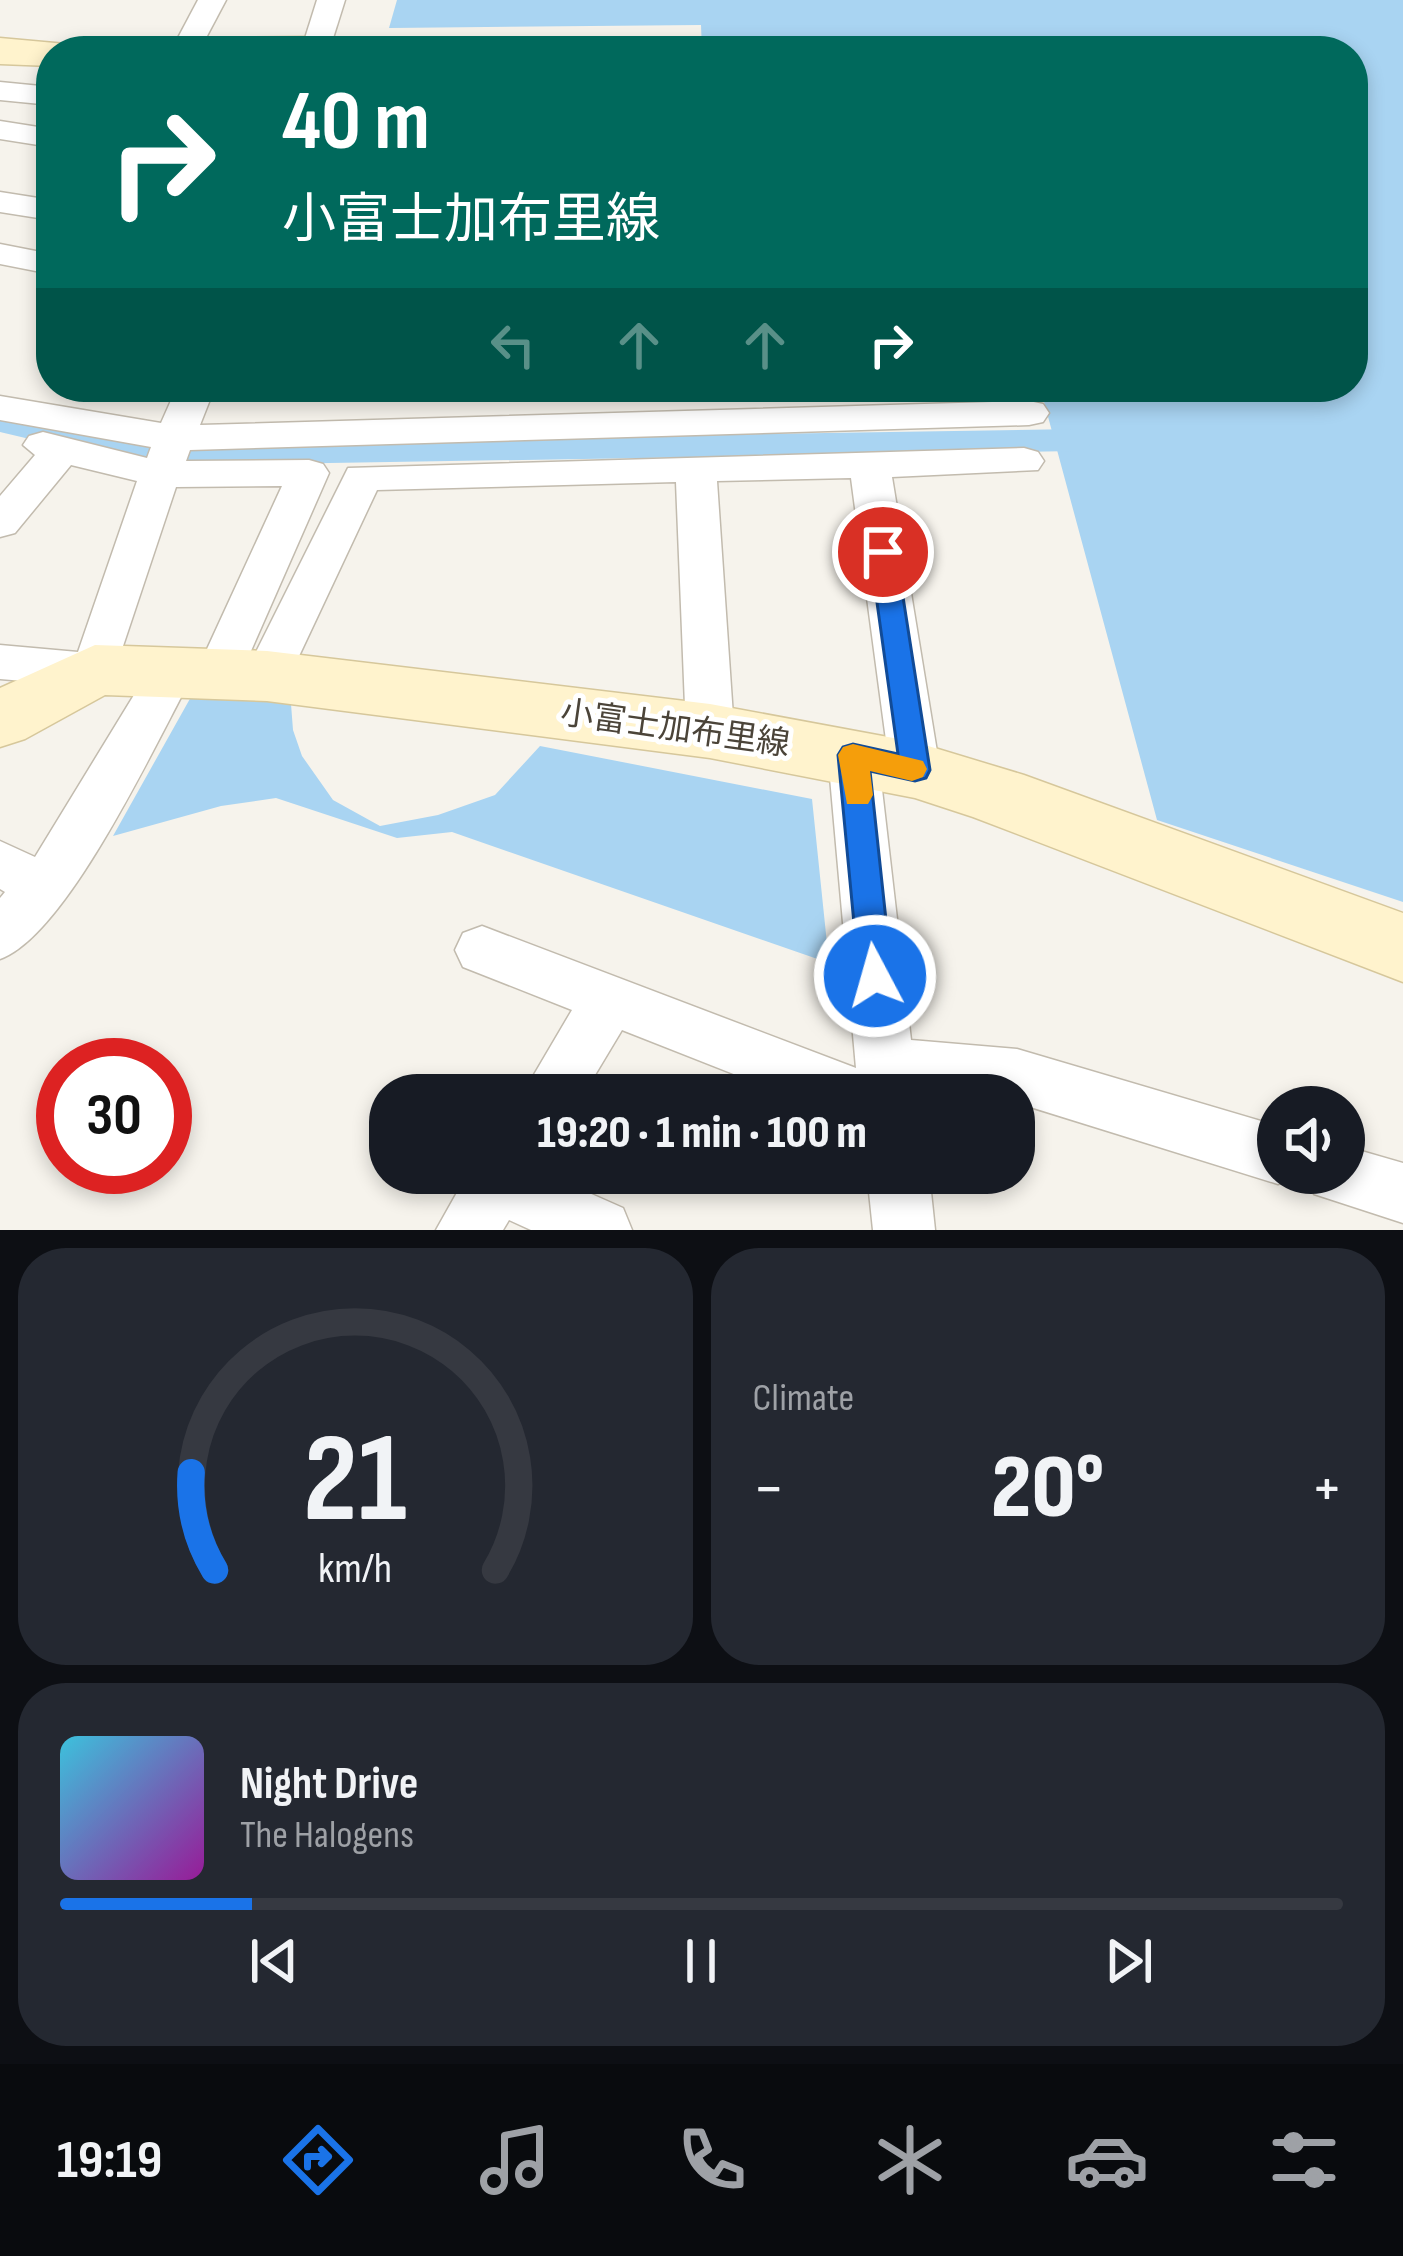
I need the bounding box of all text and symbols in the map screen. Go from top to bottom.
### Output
text: 40 m [282,72,430,173]
icon: right [84,84,240,240]
text: 小富士加布里線 [282,188,660,253]
icon: left [480,312,546,378]
icon: ahead [606,312,672,378]
icon: ahead [732,312,798,378]
icon: right [858,312,924,378]
pin [832,501,934,603]
icon: arrive [850,519,916,585]
street label: 小富士加布里線 [558,693,792,765]
position arrow [812,913,938,1039]
speed limit sign: 30 [36,1038,192,1194]
map controls [1257,1086,1365,1194]
button: sound [1257,1086,1365,1194]
text: 19:20 · 1 min · 100 m [537,1106,867,1161]
text: Climate [753,1375,854,1422]
text: 21 [303,1407,407,1556]
text: 20° [991,1435,1104,1543]
text: − [753,1450,785,1529]
text: + [1311,1450,1343,1529]
text: km/h [318,1542,392,1594]
text: Night Drive [240,1757,418,1812]
text: The Halogens [240,1812,414,1859]
icon: previous [241,1928,307,1994]
icon: pause [668,1928,734,1994]
icon: next [1096,1928,1162,1994]
icon: directions [276,2118,360,2202]
icon: music [473,2118,557,2202]
icon: phone [670,2118,754,2202]
icon: climate [868,2118,952,2202]
icon: car [1065,2118,1149,2202]
icon: filters [1262,2118,1346,2202]
text: 19:19 [57,2128,162,2193]

